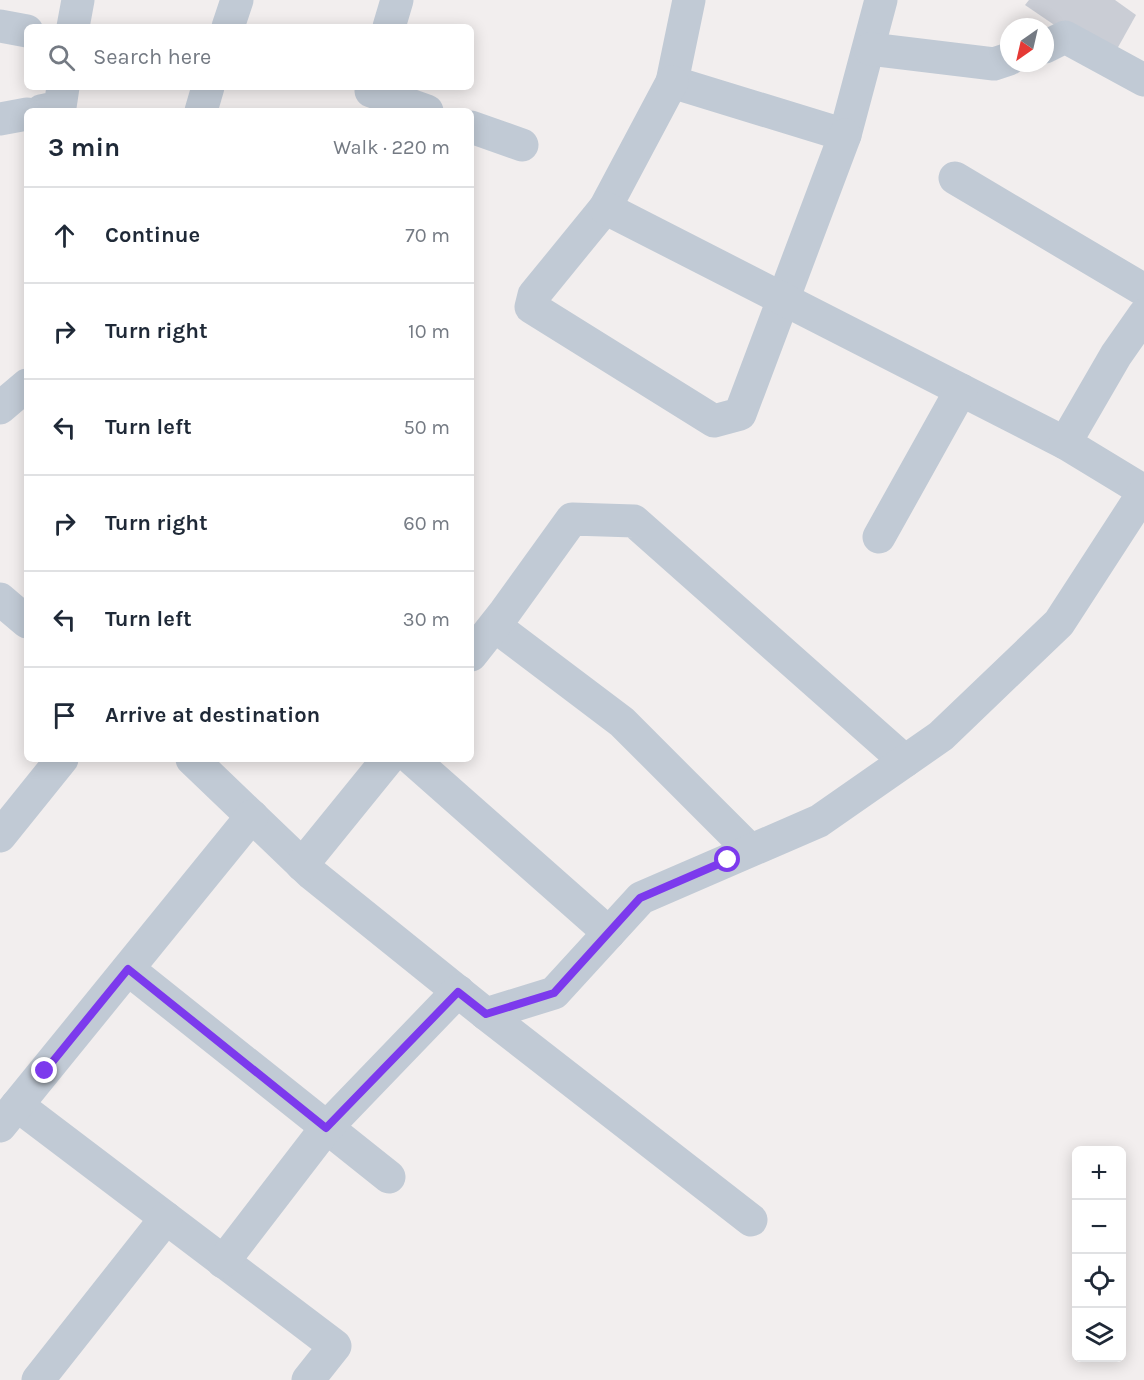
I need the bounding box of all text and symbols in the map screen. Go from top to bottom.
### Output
north arrow [1000,18,1054,72]
search box [24,24,474,90]
icon: search [45,41,78,74]
text: Search here [93,44,211,70]
text: 3 min [48,132,120,163]
text: Walk · 220 m [333,136,450,159]
icon: ahead [48,219,81,252]
text: Continue [105,222,200,248]
text: 70 m [405,224,450,247]
icon: right [48,315,81,348]
text: Turn right [105,318,208,344]
text: 10 m [408,320,450,343]
icon: left [48,411,81,444]
text: Turn left [105,414,192,440]
text: 50 m [403,416,450,439]
icon: right [48,507,81,540]
text: Turn right [105,510,208,536]
text: 60 m [403,512,450,535]
icon: left [48,603,81,636]
text: Turn left [105,606,192,632]
text: 30 m [403,608,450,631]
icon: arrive [48,699,81,732]
text: Arrive at destination [105,702,320,728]
route start [714,846,740,872]
route end [31,1057,57,1083]
map controls [1072,1146,1126,1362]
button: + [1072,1146,1126,1200]
button: − [1072,1200,1126,1254]
button: locate [1072,1254,1126,1308]
button: layers [1072,1308,1126,1362]

